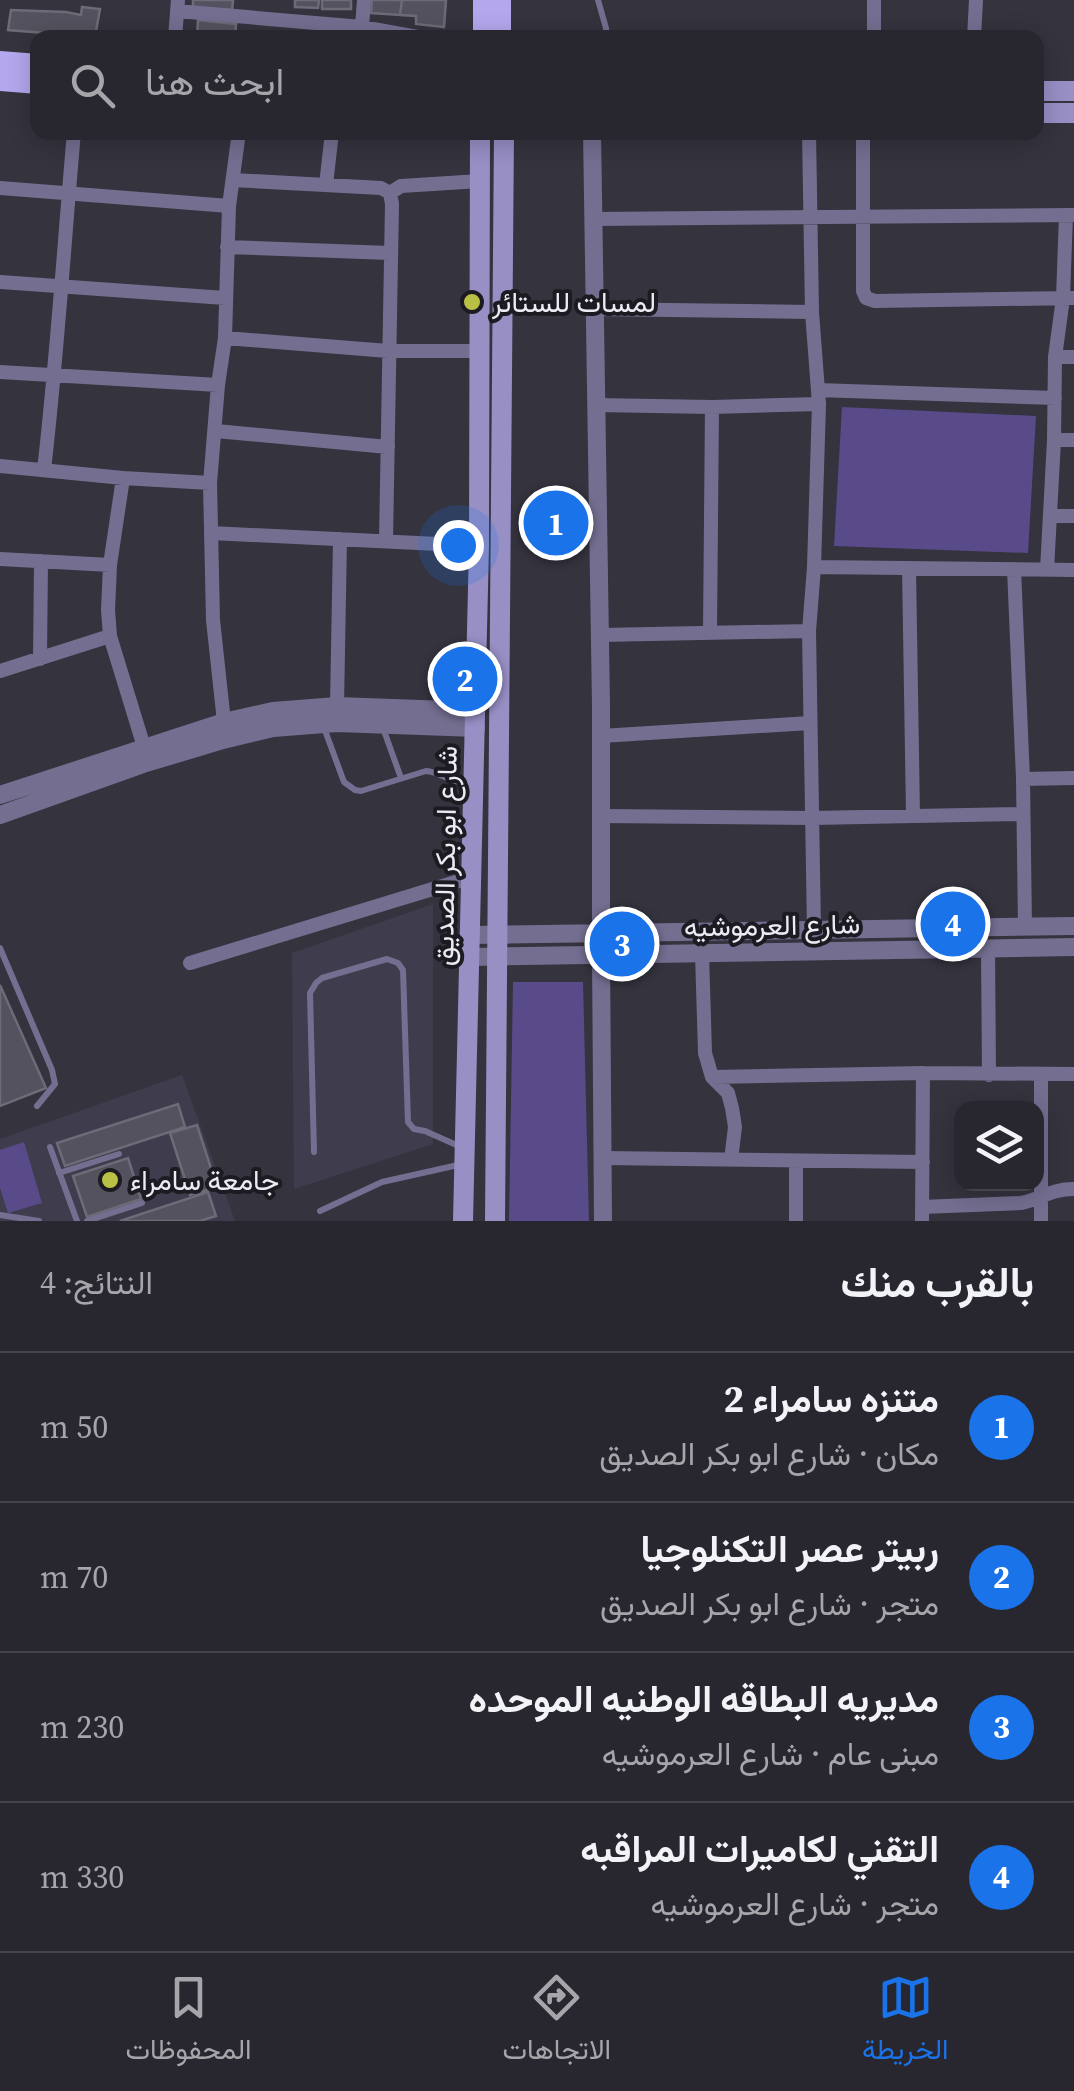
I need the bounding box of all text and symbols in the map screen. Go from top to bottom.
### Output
search box [30,30,1044,140]
text: ابحث هنا [145,56,284,108]
icon: search [65,58,120,113]
place label: لمسات للستائر [491,283,656,321]
marker: لمسات للستائر [461,291,483,313]
pin: 1 [524,486,588,560]
your location [433,520,484,571]
pin: 2 [432,642,498,716]
street label: شارع ابو بكر الصديق [424,746,466,966]
pin: 4 [920,886,986,962]
street label: شارع العرموشيه [684,904,860,946]
pin: 3 [590,906,654,982]
map controls [954,1101,1044,1191]
button: layers [954,1101,1044,1191]
place label: جامعة سامراء [130,1161,279,1199]
marker: جامعة سامراء [99,1169,121,1191]
text: بالقرب منك [841,1253,1034,1311]
text: النتائج: 4 [40,1261,153,1305]
text: متنزه سامراء 2 [724,1373,939,1425]
text: 50 m [40,1405,108,1449]
text: 1 [993,1405,1010,1449]
text: مكان · شارع ابو بكر الصديق [599,1432,939,1476]
text: ربيتر عصر التكنلوجيا [641,1523,939,1575]
text: 70 m [40,1555,108,1599]
text: 2 [993,1555,1010,1599]
text: متجر · شارع ابو بكر الصديق [600,1582,939,1626]
text: مديريه البطاقه الوطنيه الموحده [468,1673,939,1725]
text: 230 m [40,1705,124,1749]
text: 3 [993,1705,1010,1749]
text: مبنى عام · شارع العرموشيه [602,1732,939,1776]
text: التقني لكاميرات المراقبه [580,1823,939,1875]
text: 330 m [40,1855,124,1899]
text: 4 [993,1855,1010,1899]
text: متجر · شارع العرموشيه [650,1882,939,1926]
tab: المحفوظات [125,1970,252,2074]
tab: الاتجاهات [502,1970,611,2074]
tab: الخريطة [862,1970,949,2074]

